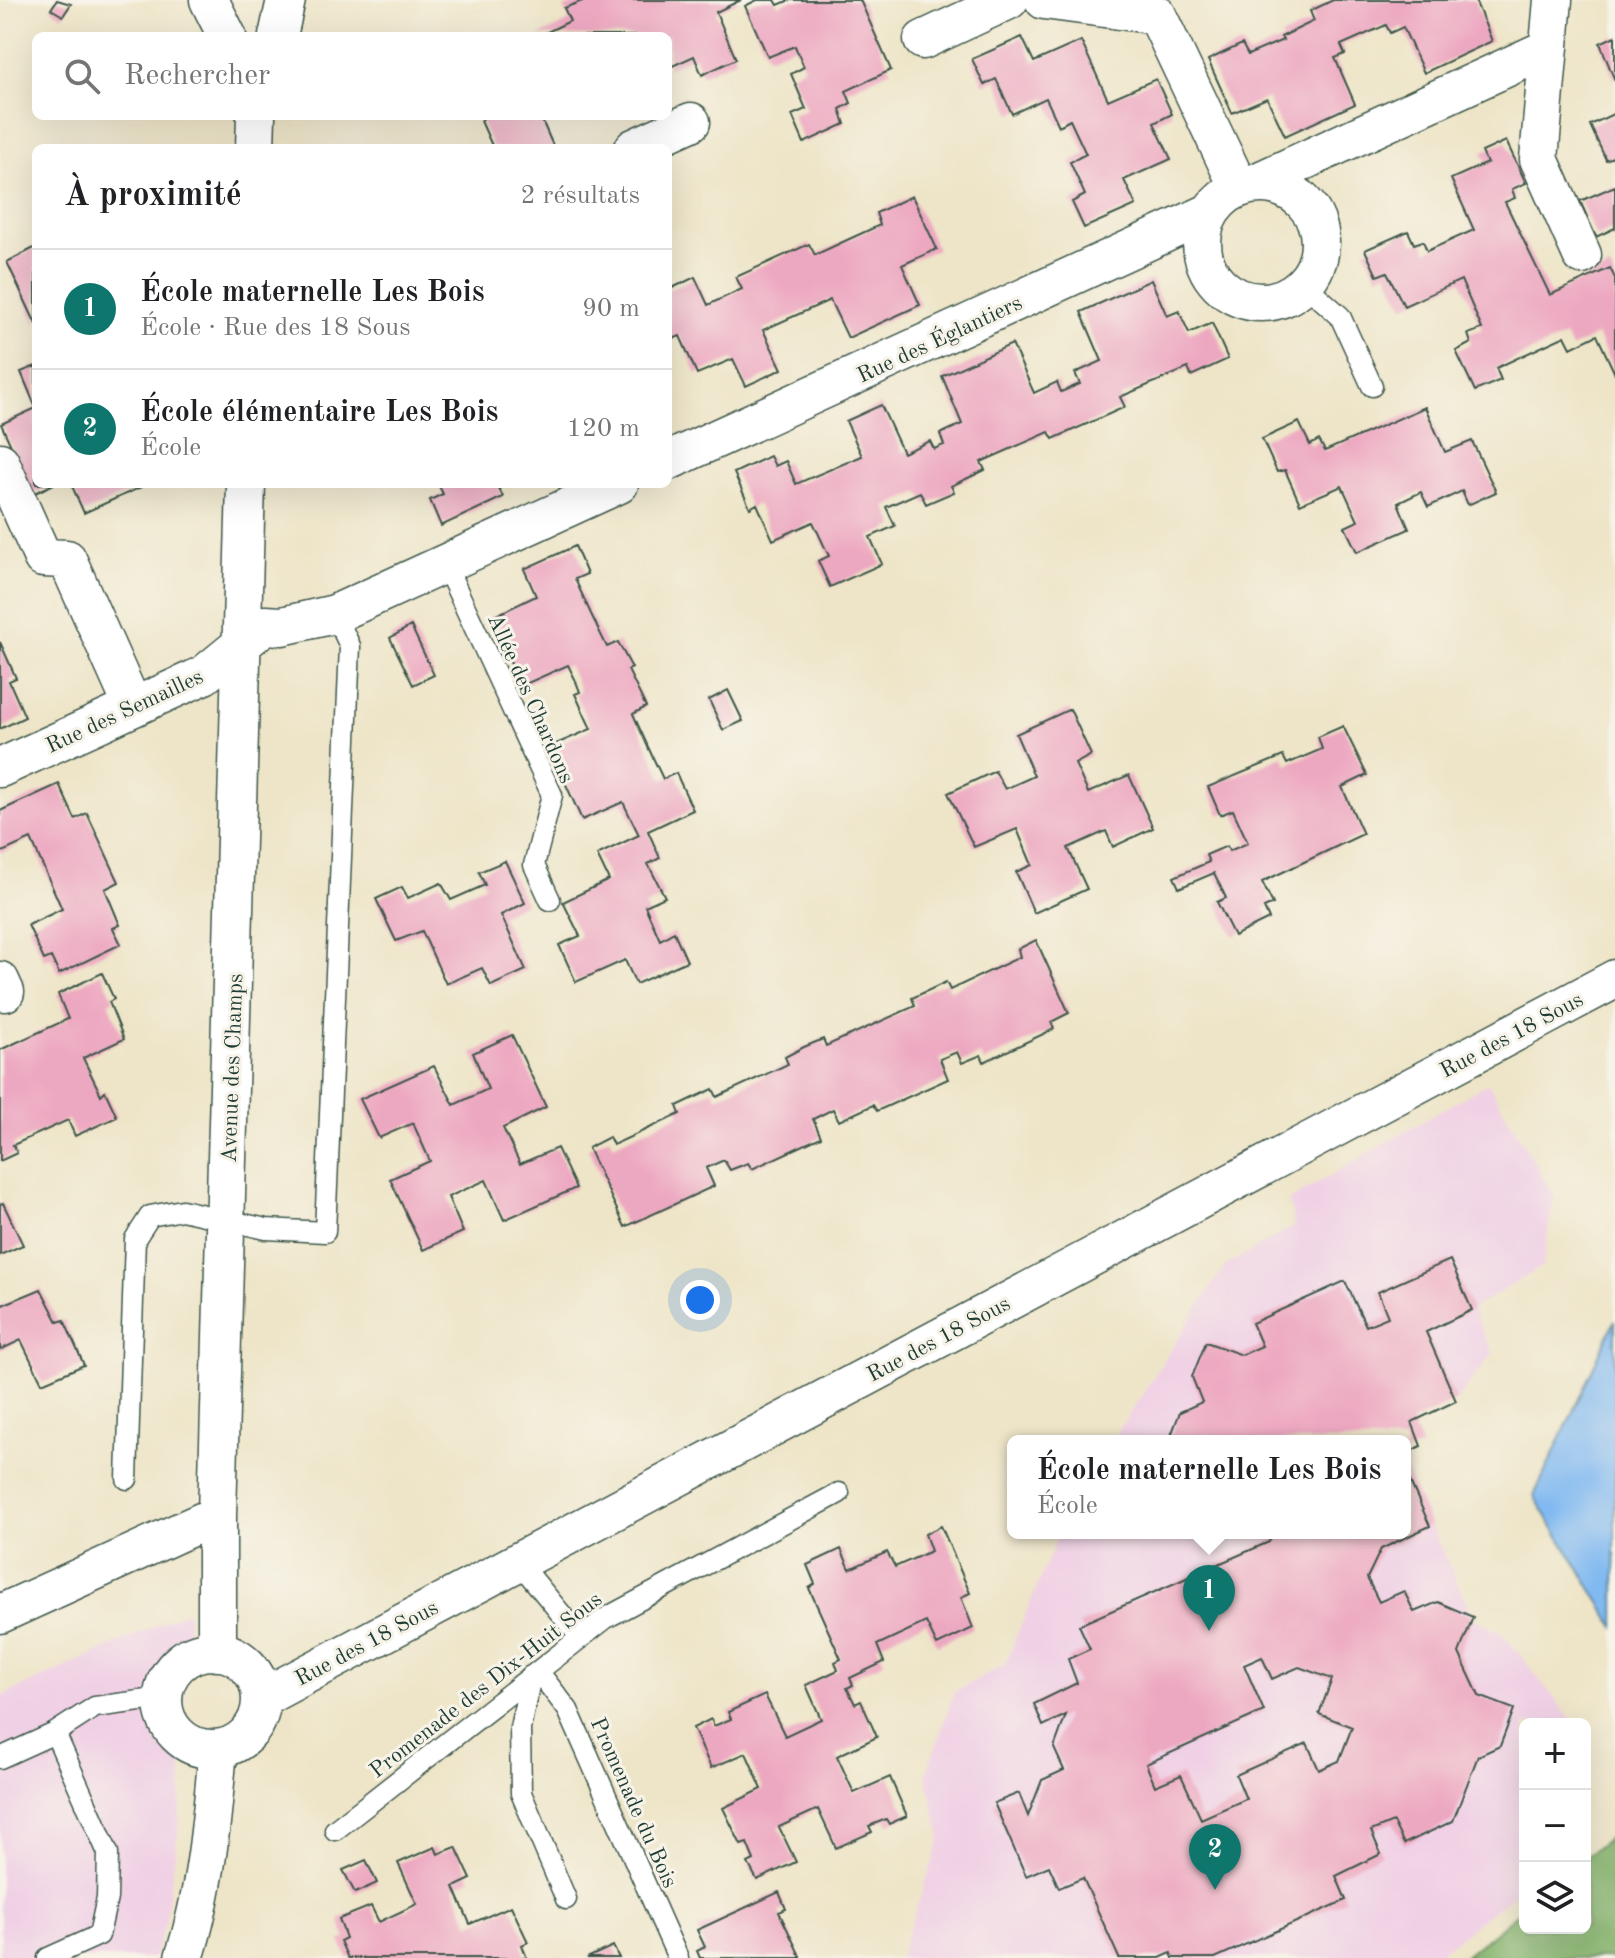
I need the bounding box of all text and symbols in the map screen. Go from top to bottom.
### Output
search box [32,32,672,120]
icon: search [60,54,104,98]
text: Rechercher [124,61,270,91]
text: À proximité [64,179,242,213]
text: 2 résultats [521,183,640,209]
text: École maternelle Les Bois [140,278,485,308]
street label: Rue des Églantiers [853,289,1026,388]
text: 1 [82,296,98,322]
text: 90 m [582,296,640,322]
text: École · Rue des 18 Sous [140,315,410,341]
text: École élémentaire Les Bois [140,398,498,428]
text: 2 [82,416,98,442]
text: 120 m [567,416,640,442]
text: École [140,435,201,461]
street label: Allée des Chardons [483,611,577,787]
street label: Rue des Semailles [43,666,207,758]
street label: Avenue des Champs [219,973,247,1163]
street label: Rue des 18 Sous [1437,989,1587,1083]
your location [680,1280,720,1320]
street label: Rue des 18 Sous [864,1293,1014,1387]
popup [1007,1435,1411,1539]
text: École maternelle Les Bois [1037,1456,1381,1486]
text: École [1037,1493,1098,1519]
pin: 1 [1183,1565,1235,1631]
street label: Promenade des Dix-Huit Sous [366,1588,606,1783]
street label: Rue des 18 Sous [292,1597,442,1691]
street label: Promenade du Bois [586,1714,681,1891]
map controls [1519,1718,1591,1934]
button: + [1519,1718,1591,1790]
button: − [1519,1790,1591,1862]
pin: 2 [1189,1824,1241,1890]
button: layers [1519,1862,1591,1934]

